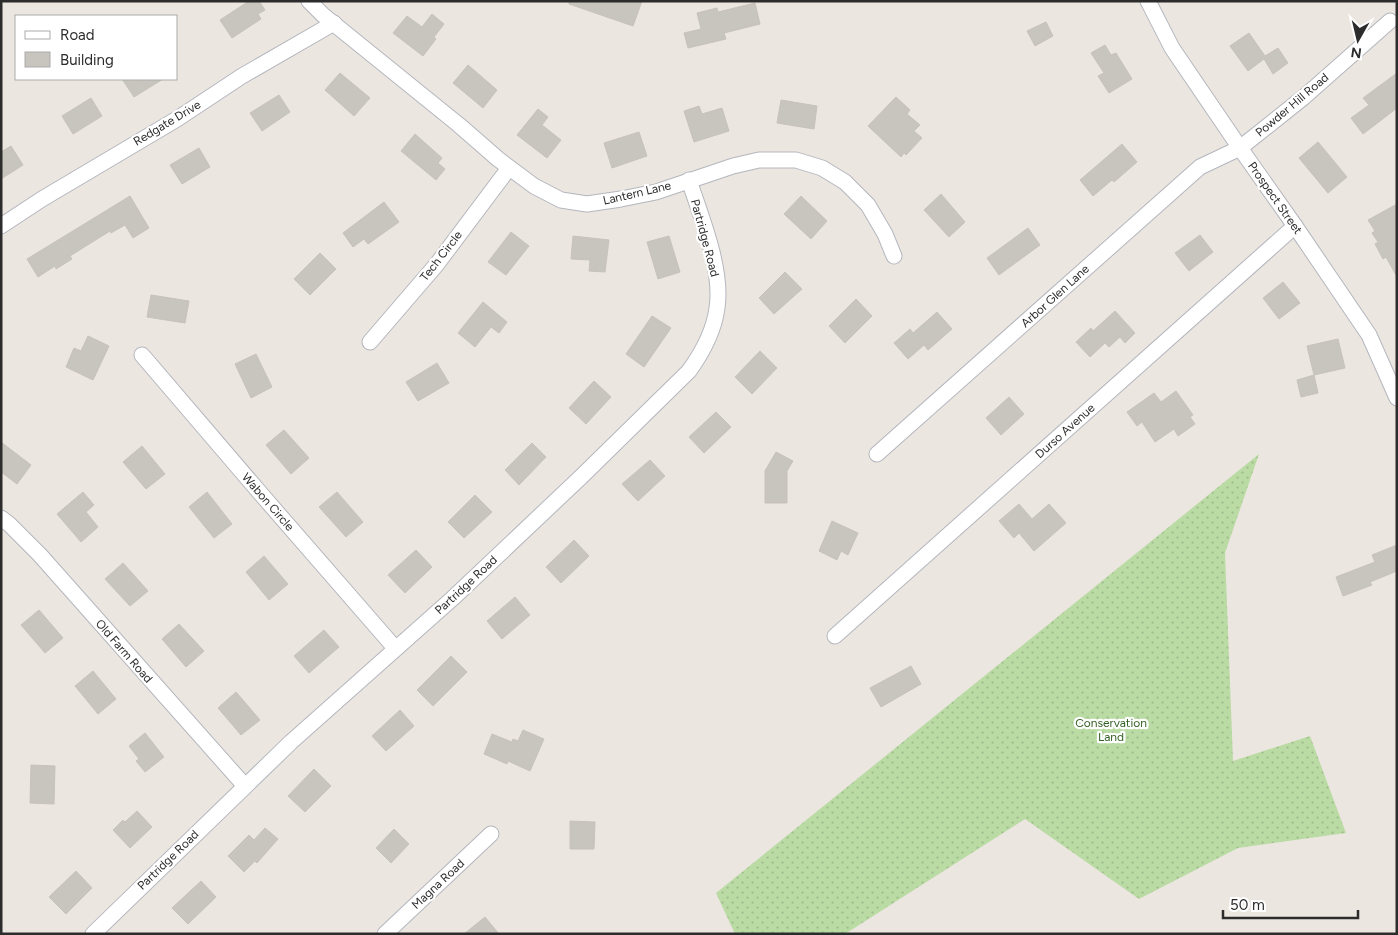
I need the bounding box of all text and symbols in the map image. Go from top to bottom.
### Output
legend [15,15,178,80]
north arrow [1333,15,1383,65]
text: Road [60,26,95,44]
text: N [1350,43,1363,62]
text: Building [60,51,114,69]
street label: Powder Hill Road [1253,70,1331,140]
street label: Redgate Drive [131,97,204,149]
street label: Prospect Street [1245,159,1305,237]
street label: Lantern Lane [602,178,673,208]
street label: Partridge Road [688,198,722,278]
street label: Tech Circle [417,228,465,284]
street label: Arbor Glen Lane [1018,261,1092,330]
street label: Durso Avenue [1032,400,1098,461]
street label: Wabon Circle [239,470,297,534]
street label: Partridge Road [432,553,500,617]
street label: Old Farm Road [93,616,155,686]
park label: Conservation Land [1075,716,1147,744]
street label: Partridge Road [135,827,201,893]
street label: Magna Road [409,856,467,912]
scale bar [1223,888,1358,920]
text: 50 m [1230,896,1265,914]

